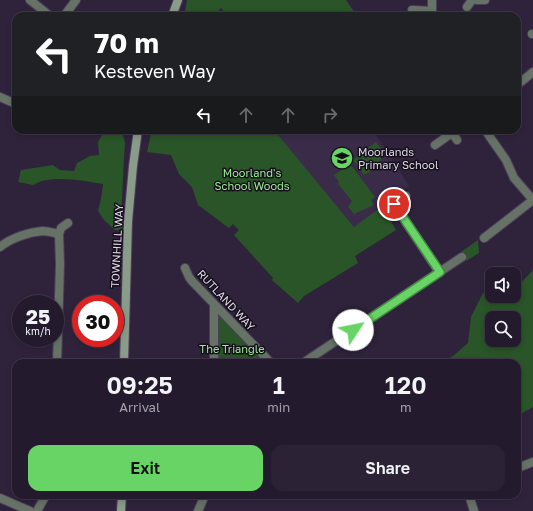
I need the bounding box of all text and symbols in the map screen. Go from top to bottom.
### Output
text: 70 m [94,26,159,59]
icon: left [28,28,80,80]
text: Kesteven Way [94,60,216,82]
icon: left [193,104,215,126]
icon: ahead [235,104,257,126]
icon: ahead [277,104,299,126]
icon: right [319,104,341,126]
school or university icon: Moorlands Primary School [329,145,355,171]
place label: Moorlands Primary School [358,145,439,171]
park label: Moorland's School Woods [214,166,290,192]
pin [377,187,411,221]
icon: arrive [383,193,405,215]
street label: TOWNHILL WAY [108,204,125,288]
street label: RUTLAND WAY [195,267,258,333]
map controls [485,267,521,347]
button: sound [485,267,521,303]
speed limit sign: 30 [72,295,124,347]
text: 25 [26,304,50,328]
position arrow [332,309,374,351]
button: search [485,311,521,347]
text: km/h [25,325,51,337]
park label: The Triangle [199,342,265,355]
text: 09:25 [106,370,173,399]
text: 1 [273,370,285,399]
text: 120 [385,370,427,399]
text: Arrival [119,399,160,415]
text: min [267,399,290,415]
text: m [400,399,411,415]
button: Exit [28,445,263,491]
button: Share [271,445,505,491]

